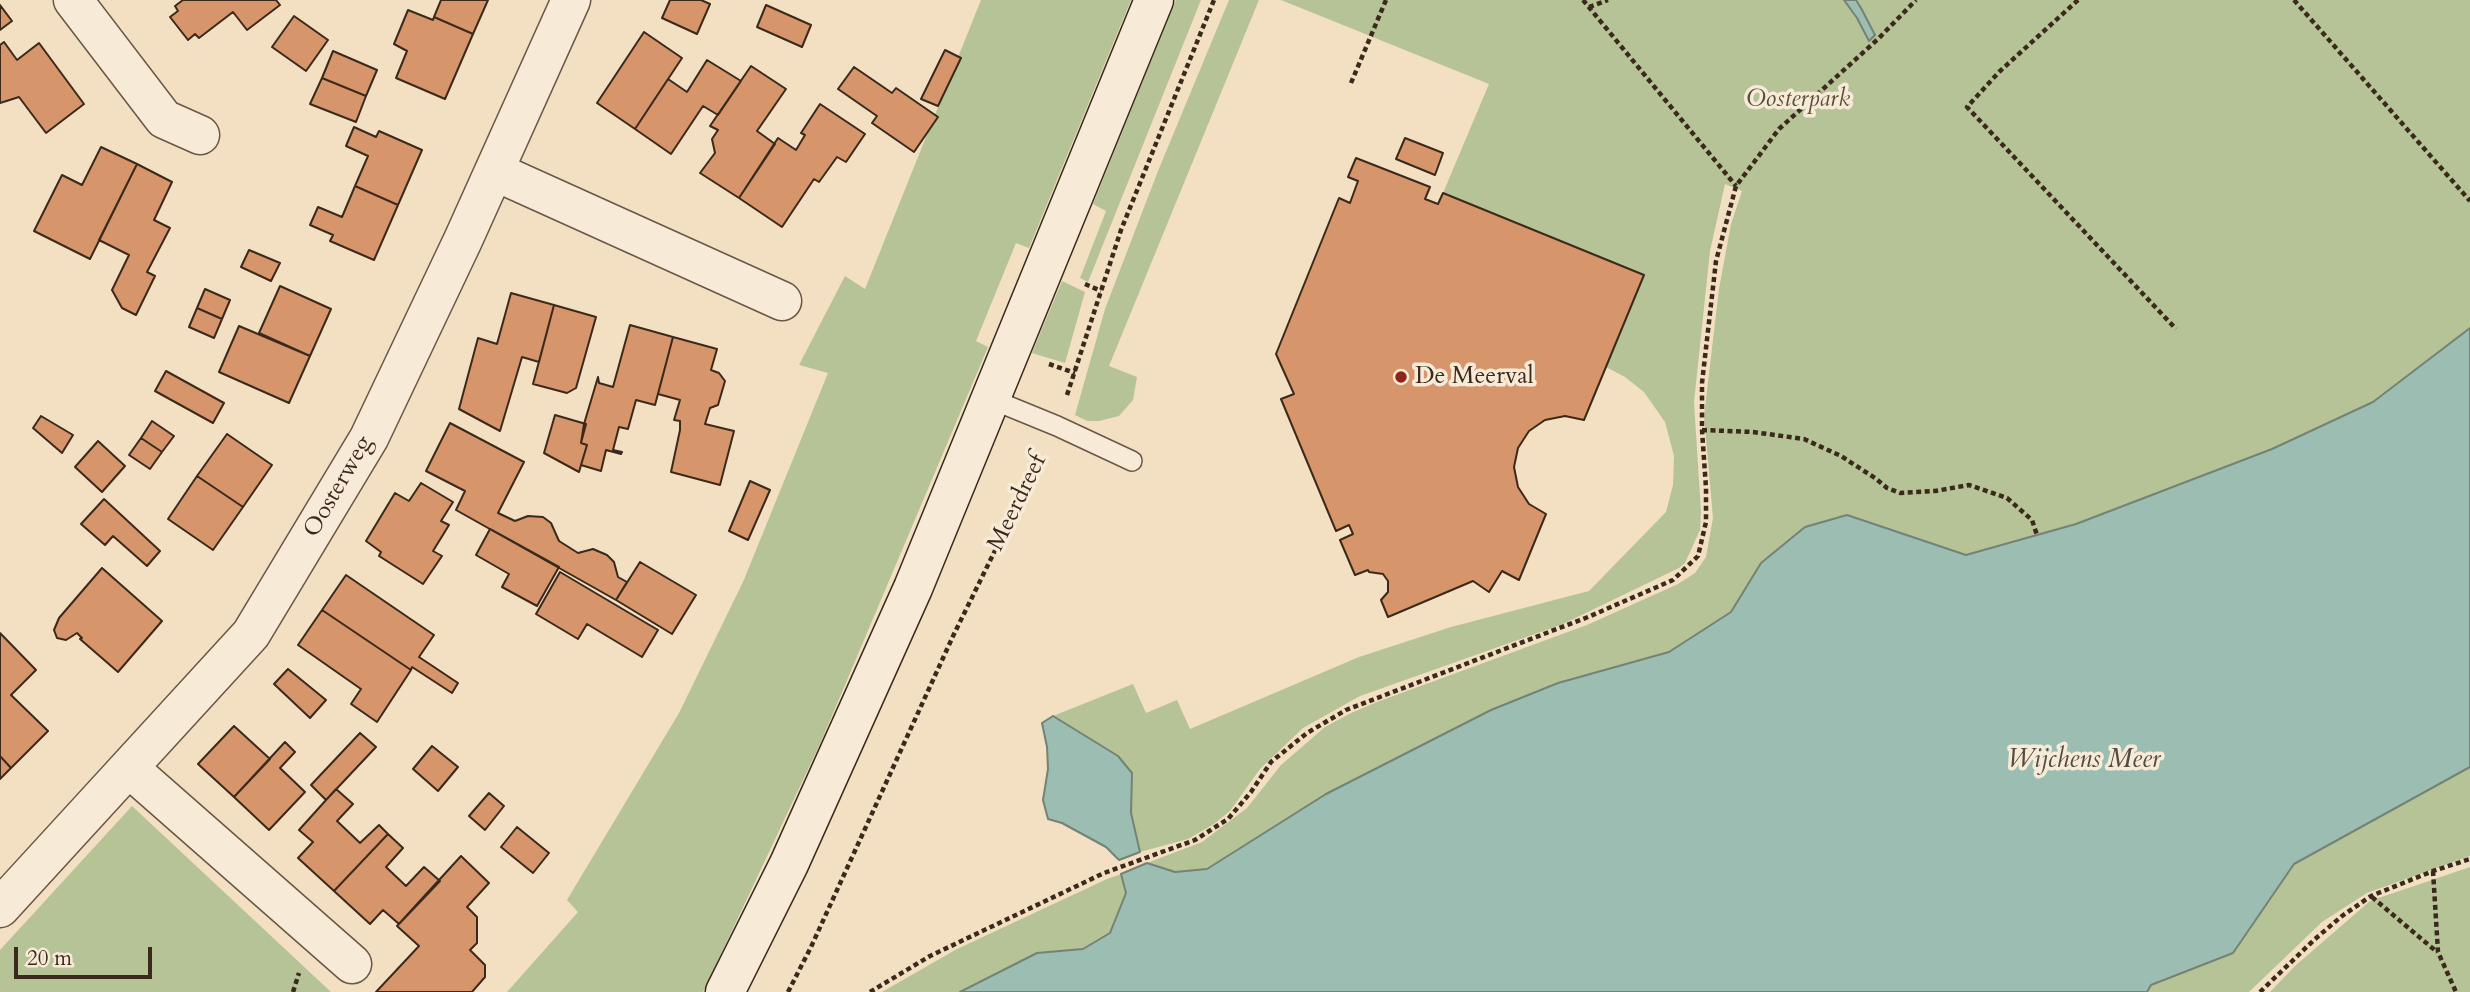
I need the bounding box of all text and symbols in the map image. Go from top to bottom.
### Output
park label: Oosterpark [1746,86,1850,114]
place label: De Meerval [1415,363,1534,391]
marker: De Meerval [1393,369,1409,385]
street label: Oosterweg [298,431,380,543]
street label: Meerdreef [982,450,1054,556]
water label: Wijchens Meer [2008,745,2160,777]
scale bar [18,932,156,976]
text: 20 m [27,944,72,973]

